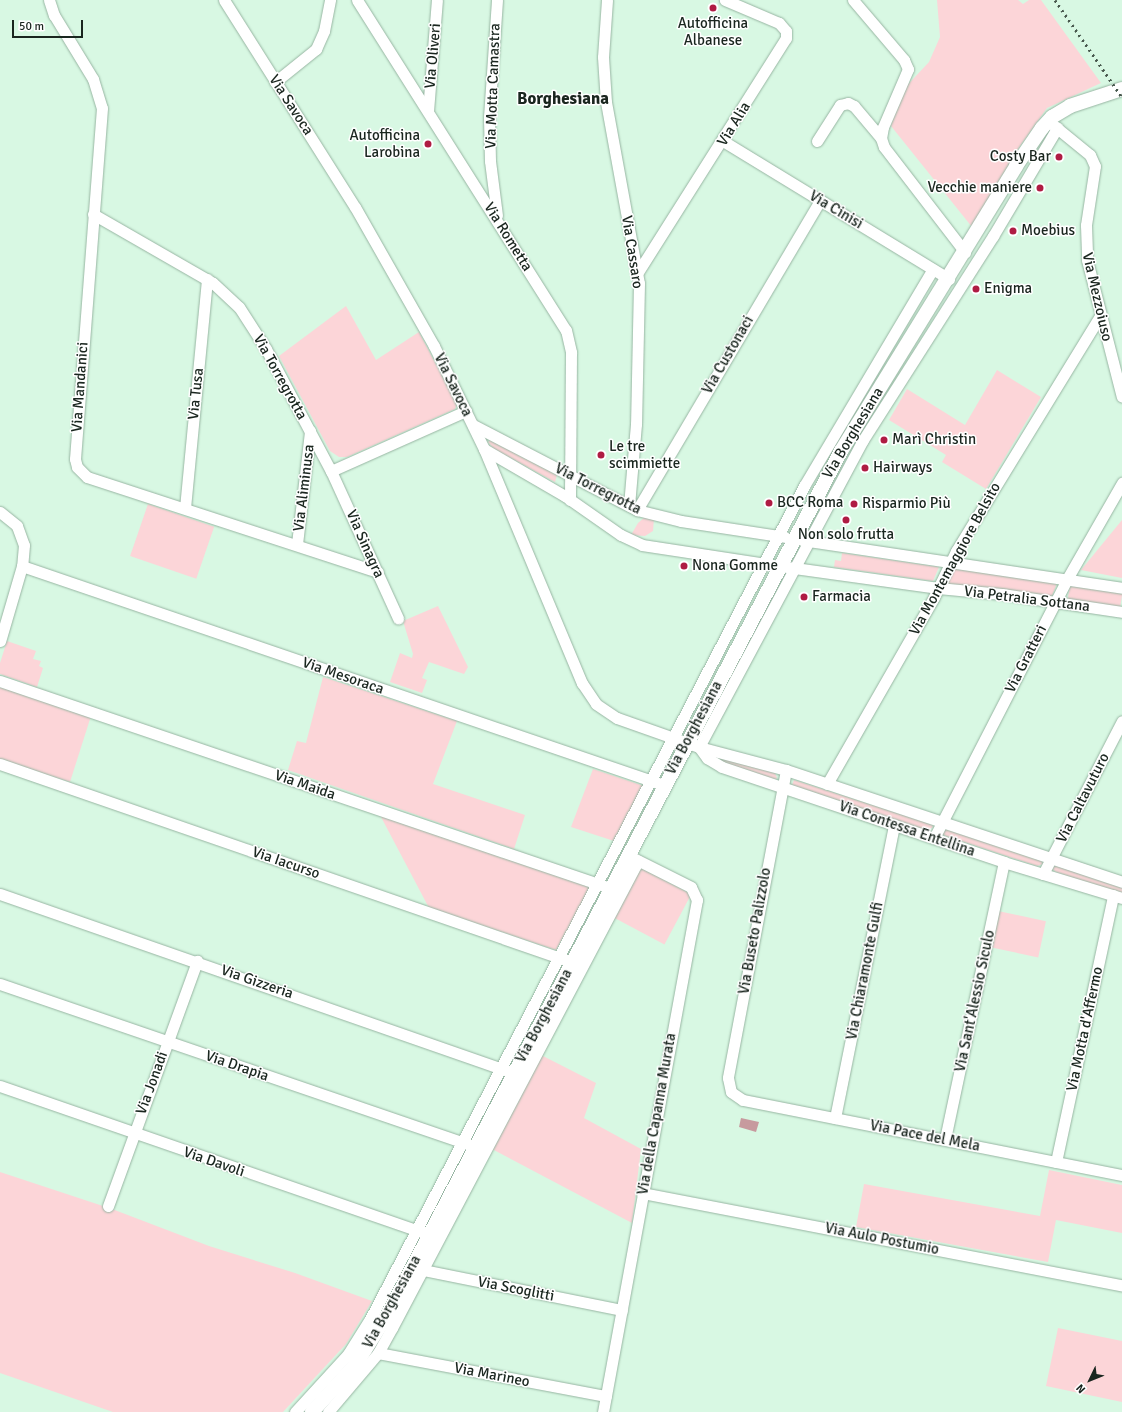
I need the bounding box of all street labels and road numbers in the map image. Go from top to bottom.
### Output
street label: Via Oliveri [421,22,445,90]
street label: Via Motta Camastra [482,23,504,149]
street label: Via Savoca [265,71,317,139]
street label: Via Alia [713,99,755,149]
street label: Via Cinisi [806,187,866,233]
street label: Via Rometta [480,199,536,275]
street label: Via Cassaro [617,214,647,290]
street label: Via Mezzoiuso [1078,251,1116,343]
street label: Via Custonaci [698,313,758,397]
street label: Via Torregrotta [249,331,311,423]
street label: Via Mandanici [68,341,92,433]
street label: Via Savoca [430,350,476,420]
street label: Via Tusa [184,367,208,421]
street label: Via Borghesiana [819,384,887,482]
street label: Via Aliminusa [290,443,318,533]
street label: Via Torregrotta [552,459,644,519]
street label: Via Montemaggiore Belsito [905,479,1005,639]
street label: Via Sinagra [342,507,388,581]
street label: Via Petralia Sottana [963,582,1091,616]
street label: Via Gratteri [1001,622,1051,696]
street label: Via Mesoraca [300,654,386,698]
street label: Via Borghesiana [662,678,726,778]
street label: Via Caltavuturo [1053,750,1113,846]
street label: Via Maida [272,766,338,804]
street label: Via Contessa Entellina [837,797,977,861]
street label: Via Iacurso [250,843,322,883]
street label: Via Buseto Palizzolo [735,866,775,996]
street label: Via Chiaramonte Gulfi [843,900,887,1042]
street label: Via Sant'Alessio Siculo [951,928,999,1074]
street label: Via Gizzeria [218,961,296,1003]
street label: Via Motta d'Affermo [1063,965,1107,1093]
street label: Via Borghesiana [512,966,576,1066]
street label: Via della Capanna Murata [634,1032,680,1196]
street label: Via Drapia [203,1047,271,1085]
street label: Via Jonadi [132,1049,172,1117]
street label: Via Pace del Mela [868,1116,982,1156]
street label: Via Davoli [181,1143,247,1181]
street label: Via Aulo Postumio [823,1219,941,1259]
street label: Via Borghesiana [359,1252,425,1352]
street label: Via Scoglitti [476,1273,556,1305]
street label: Via Marineo [453,1359,531,1391]

